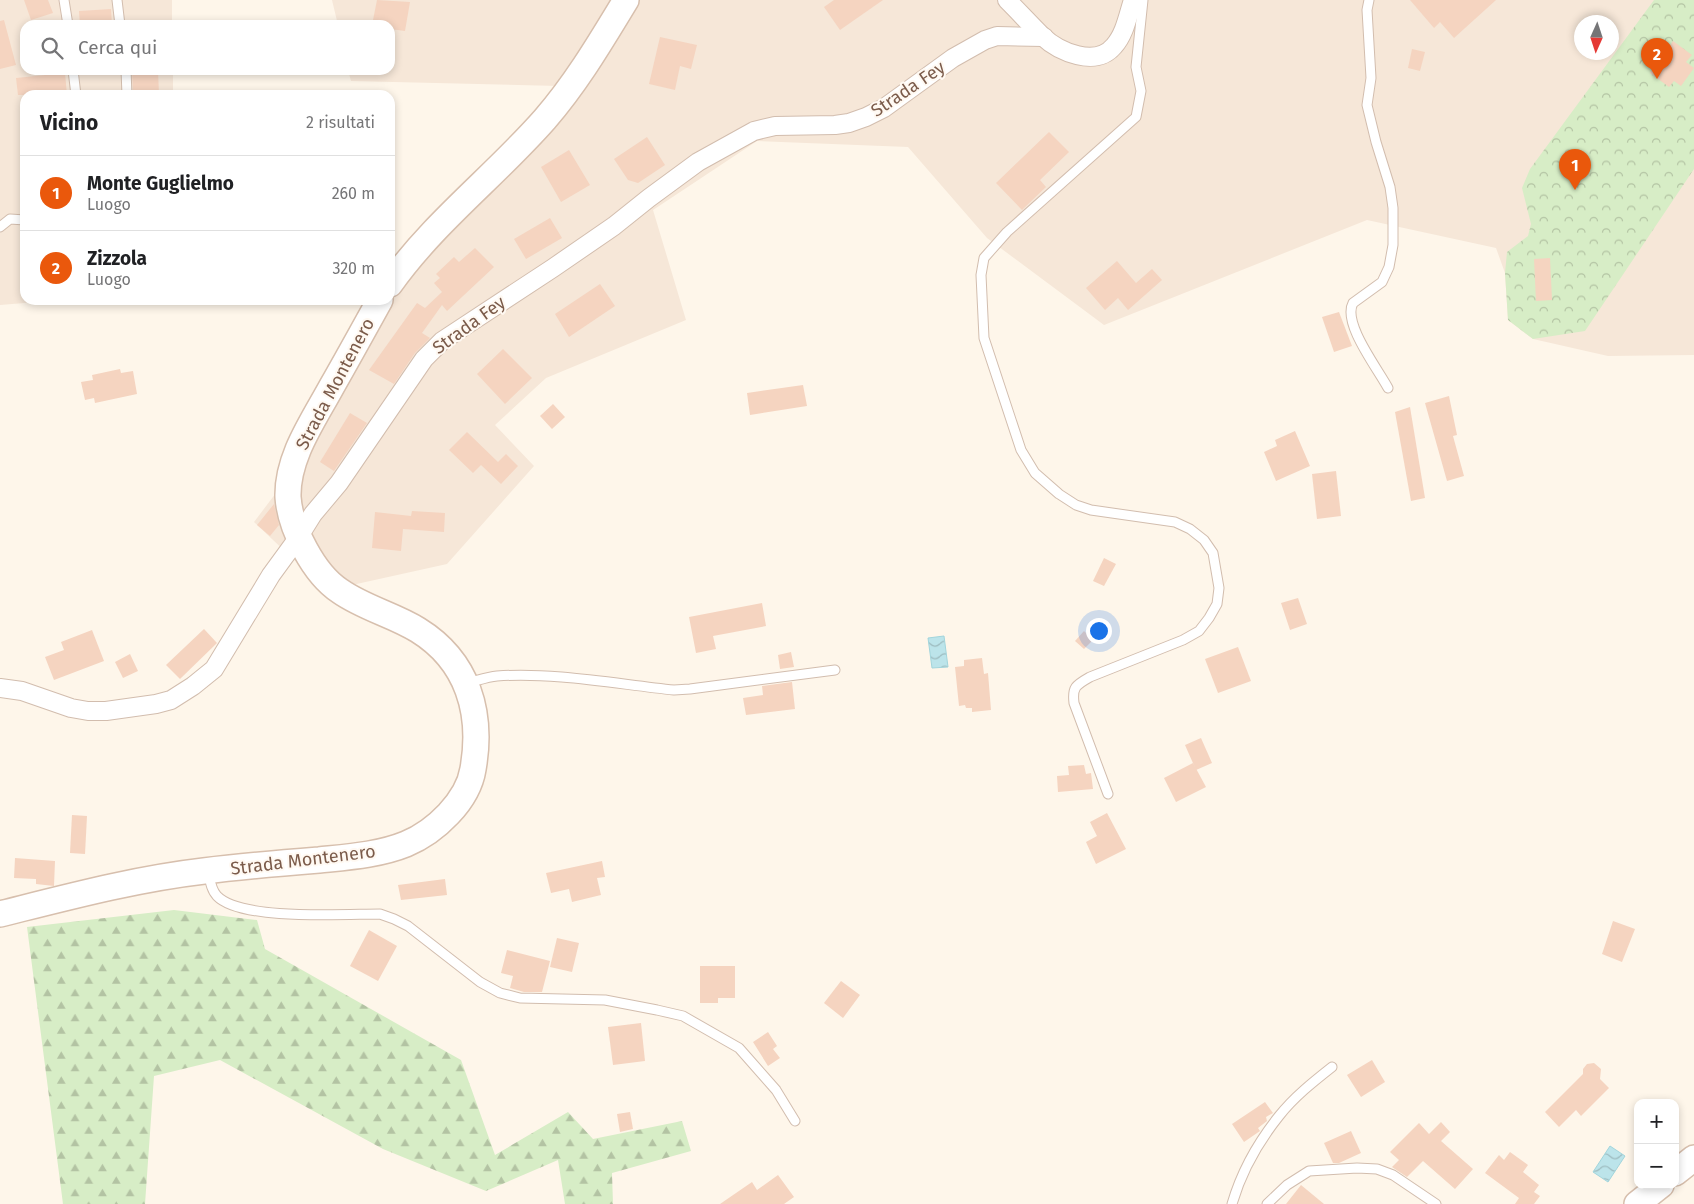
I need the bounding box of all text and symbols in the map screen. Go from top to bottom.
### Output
north arrow [1574,15,1619,60]
search box [20,20,395,75]
icon: search [38,34,66,62]
text: Cerca qui [78,36,157,59]
pin: 2 [1641,38,1673,79]
street label: Strada Fey [867,56,949,122]
text: Vicino [40,110,98,136]
text: 2 risultati [306,113,375,132]
pin: 1 [1559,149,1591,190]
text: Monte Guglielmo [87,172,234,195]
text: 1 [52,184,60,203]
text: 260 m [332,184,375,203]
text: Luogo [87,195,131,214]
text: Zizzola [87,247,147,270]
text: 2 [52,259,60,278]
text: 320 m [332,259,375,278]
text: Luogo [87,270,131,289]
street label: Strada Fey [428,291,510,359]
street label: Strada Montenero [291,314,379,454]
your location [1086,618,1112,644]
street label: Strada Montenero [229,840,377,880]
map controls [1634,1099,1679,1189]
button: + [1634,1099,1679,1144]
button: − [1634,1144,1679,1189]

